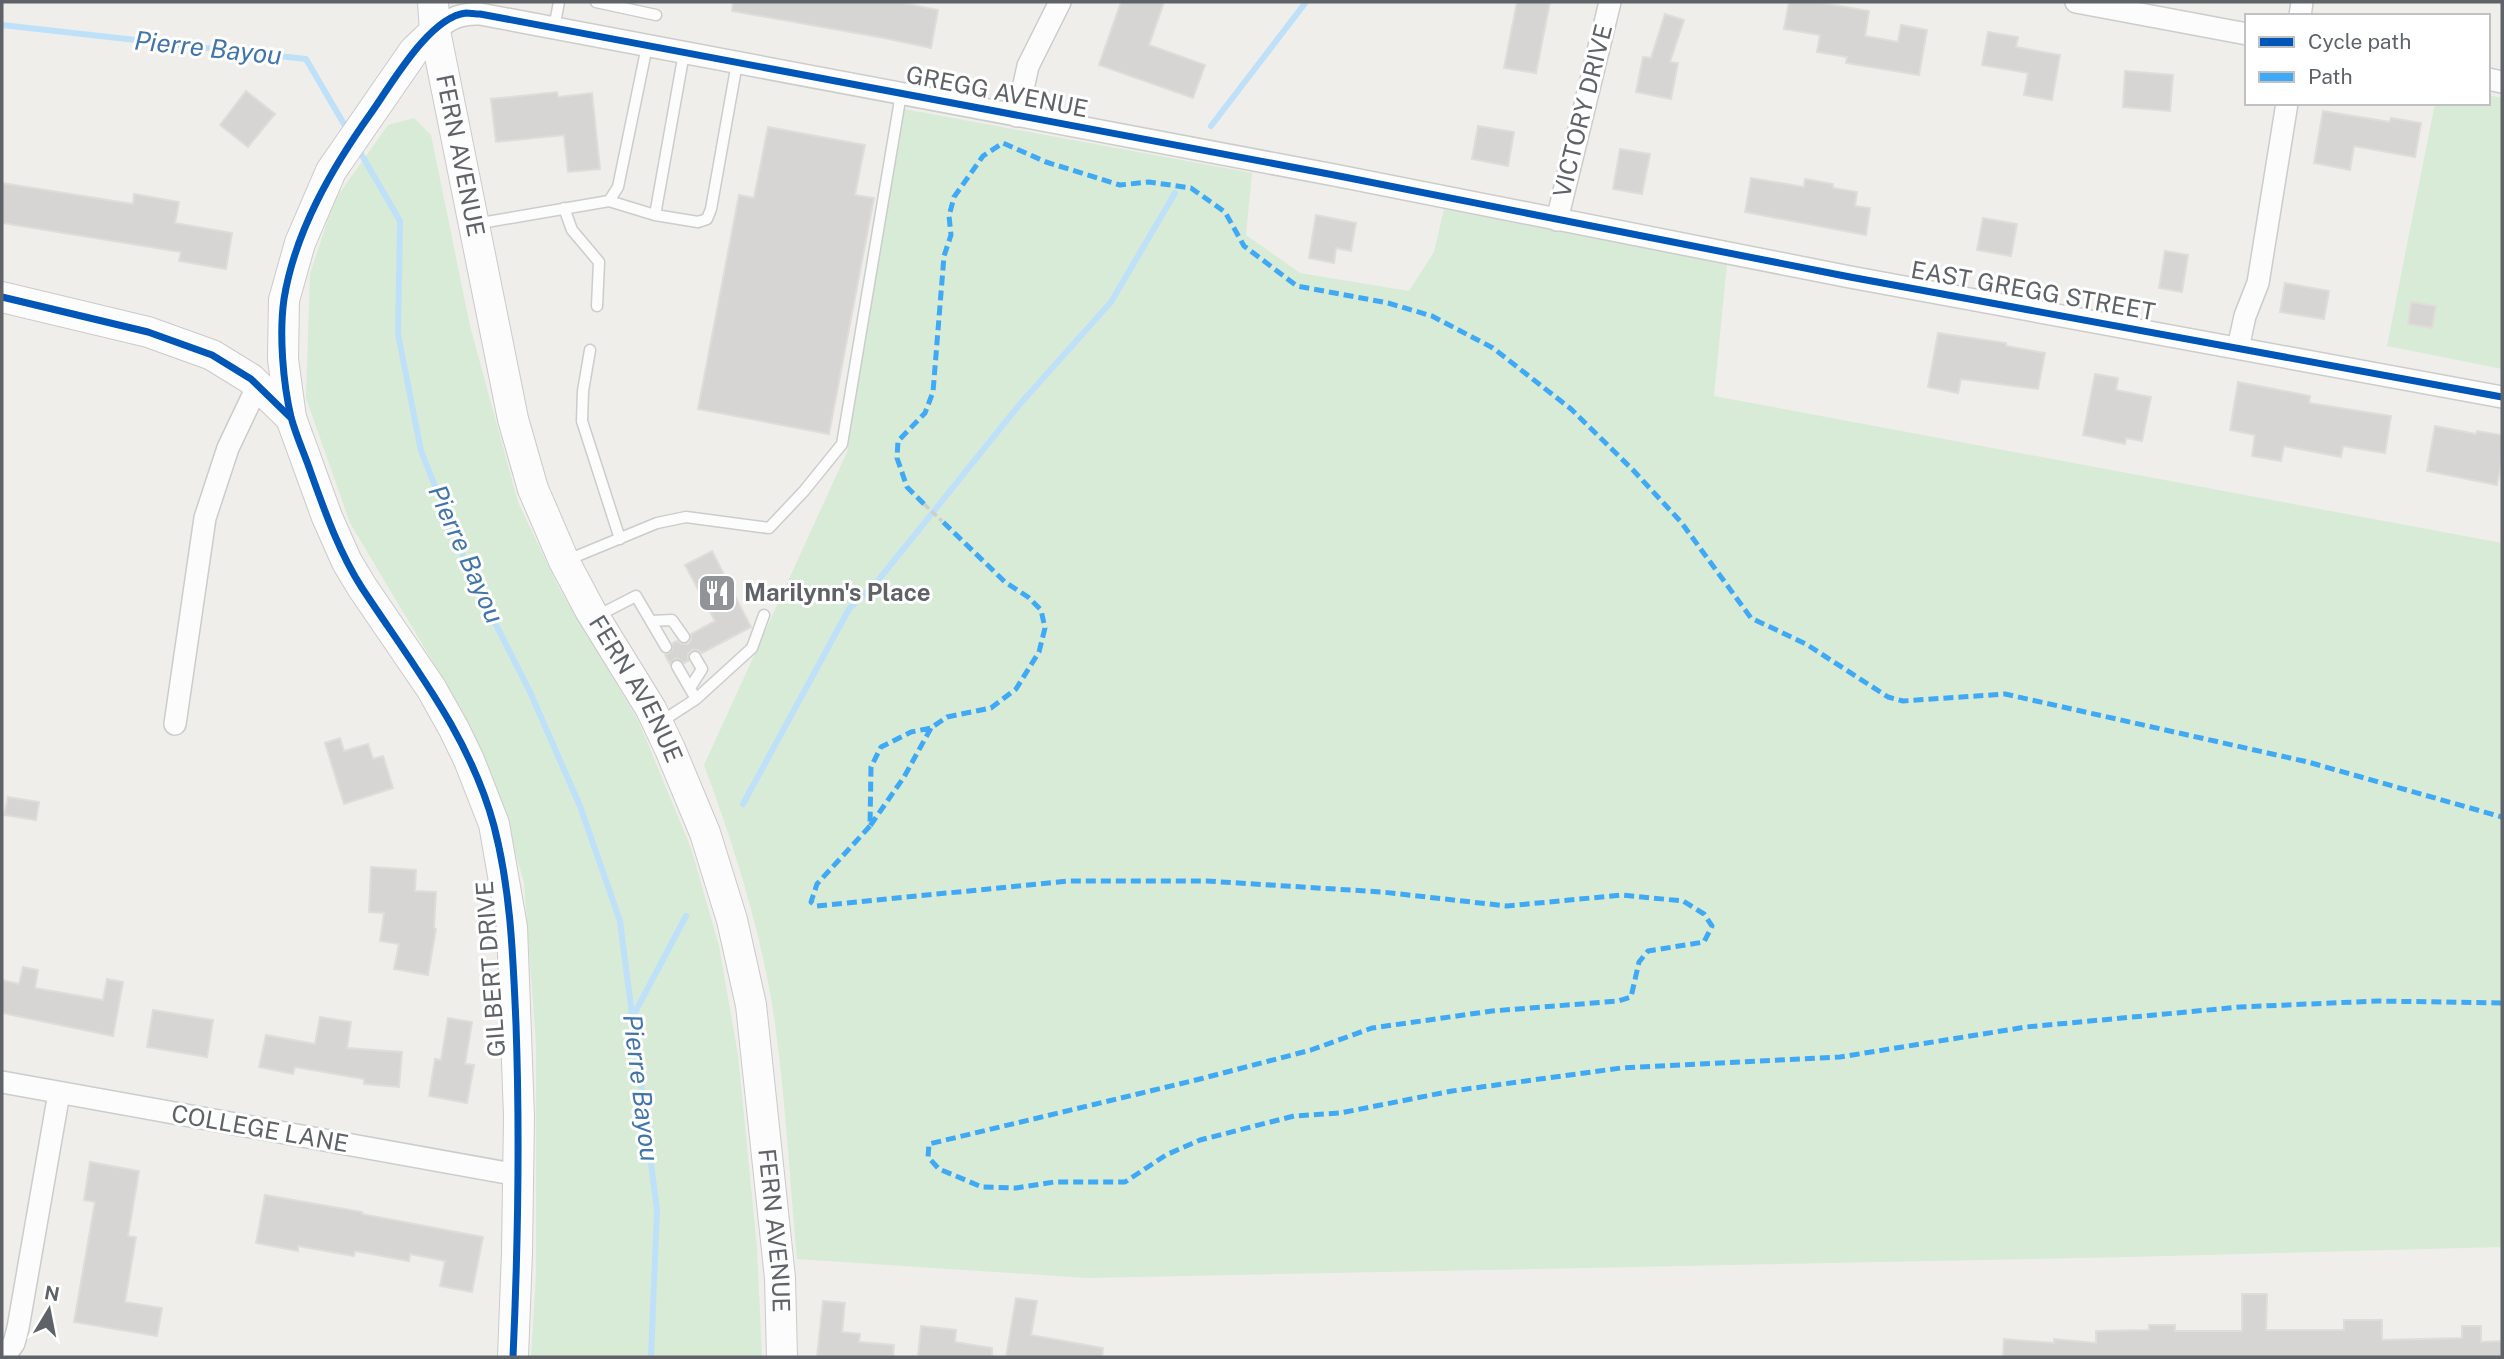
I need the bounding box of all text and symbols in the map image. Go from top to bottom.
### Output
legend [2245,14,2490,105]
street label: VICTORY DRIVE [1547,21,1617,200]
water label: Pierre Bayou [133,24,283,71]
text: Cycle path [2308,29,2411,54]
street label: GREGG AVENUE [904,60,1091,122]
text: Path [2308,64,2353,89]
street label: FERN AVENUE [431,72,491,239]
street label: EAST GREGG STREET [1909,255,2158,325]
water label: Pierre Bayou [422,480,511,628]
restaurant icon: Marilynn's Place [696,572,738,614]
place label: Marilynn's Place [744,578,931,606]
street label: FERN AVENUE [584,610,689,766]
street label: GILBERT DRIVE [470,880,510,1058]
water label: Pierre Bayou [617,1013,666,1163]
street label: COLLEGE LANE [169,1099,351,1157]
street label: FERN AVENUE [753,1147,796,1313]
north arrow [14,1275,84,1345]
text: N [43,1281,61,1305]

